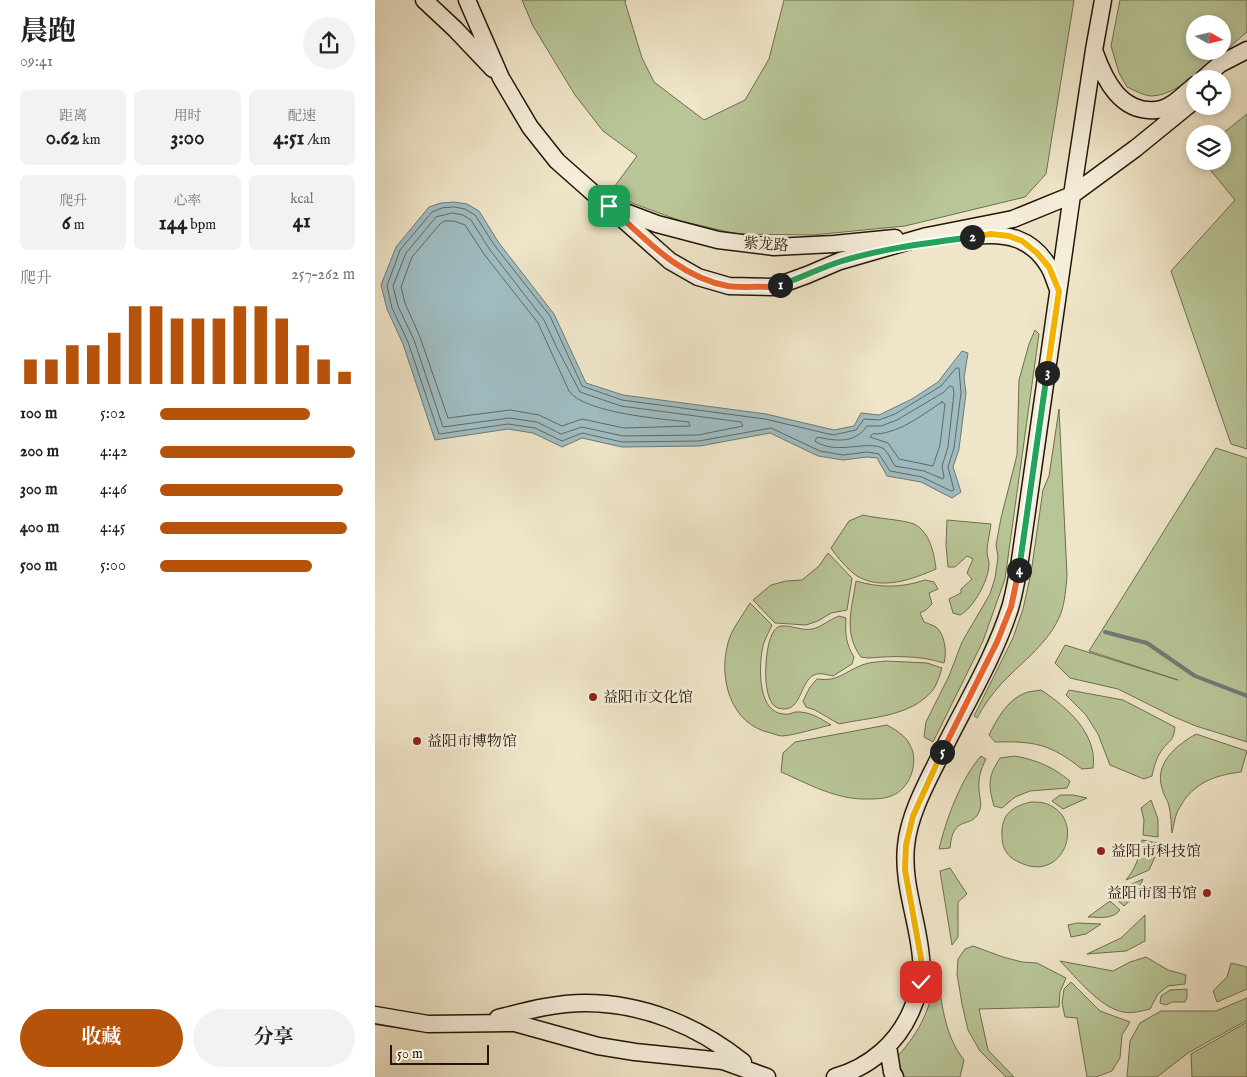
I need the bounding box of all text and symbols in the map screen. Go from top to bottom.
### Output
text: 晨跑 [20,15,76,50]
north arrow [1186,15,1231,60]
map controls [1186,15,1231,170]
button: share [303,17,355,69]
text: 09:41 [20,52,53,72]
button: locate [1186,70,1231,115]
text: 距离 [59,107,87,125]
text: 用时 [173,107,201,125]
text: 配速 [288,107,316,125]
text: 0.62 [46,125,79,152]
text: 3:00 [170,125,205,152]
text: 4:51 [273,125,304,152]
button: layers [1186,125,1231,170]
text: km [79,131,101,149]
text: /km [304,131,331,149]
pin [588,185,630,227]
text: kcal [290,190,314,208]
text: 爬升 [59,192,87,210]
text: 心率 [173,192,201,210]
icon: arrive [595,192,623,220]
text: 41 [293,208,311,235]
text: 6 [62,210,71,237]
text: 144 [159,210,187,237]
text: m [71,216,85,234]
text: bpm [187,216,216,234]
pin: 2 [959,224,985,250]
text: 2 [969,228,976,246]
street label: 紫龙路 [743,233,789,256]
text: 257–262 m [291,265,355,285]
text: 爬升 [20,269,52,289]
pin: 1 [767,272,793,298]
text: 1 [778,276,783,294]
pin: 3 [1035,360,1059,386]
text: 3 [1045,364,1050,382]
text: 100 m [20,404,57,424]
text: 5:02 [100,404,125,424]
text: 200 m [20,442,59,462]
text: 4:42 [100,442,127,462]
text: 300 m [20,480,58,500]
text: 4:46 [100,480,127,500]
text: 400 m [20,518,59,538]
text: 4:45 [100,518,126,538]
text: 500 m [20,556,57,576]
text: 5:00 [100,556,126,576]
pin: 4 [1007,558,1031,582]
text: 4 [1016,561,1023,579]
place label: 益阳市文化馆 [603,688,693,707]
marker: 益阳市文化馆 [587,691,599,703]
place label: 益阳市博物馆 [427,732,517,751]
marker: 益阳市博物馆 [411,735,423,747]
pin: 5 [929,740,955,764]
text: 5 [940,743,945,761]
place label: 益阳市科技馆 [1111,842,1201,861]
marker: 益阳市科技馆 [1095,845,1107,857]
place label: 益阳市图书馆 [1107,884,1197,903]
marker: 益阳市图书馆 [1201,887,1213,899]
pin [900,961,942,1003]
icon: check [907,968,935,996]
button: 收藏 [20,1009,183,1067]
button: 分享 [193,1009,355,1067]
scale bar [390,1042,489,1065]
text: 50 m [397,1045,423,1063]

